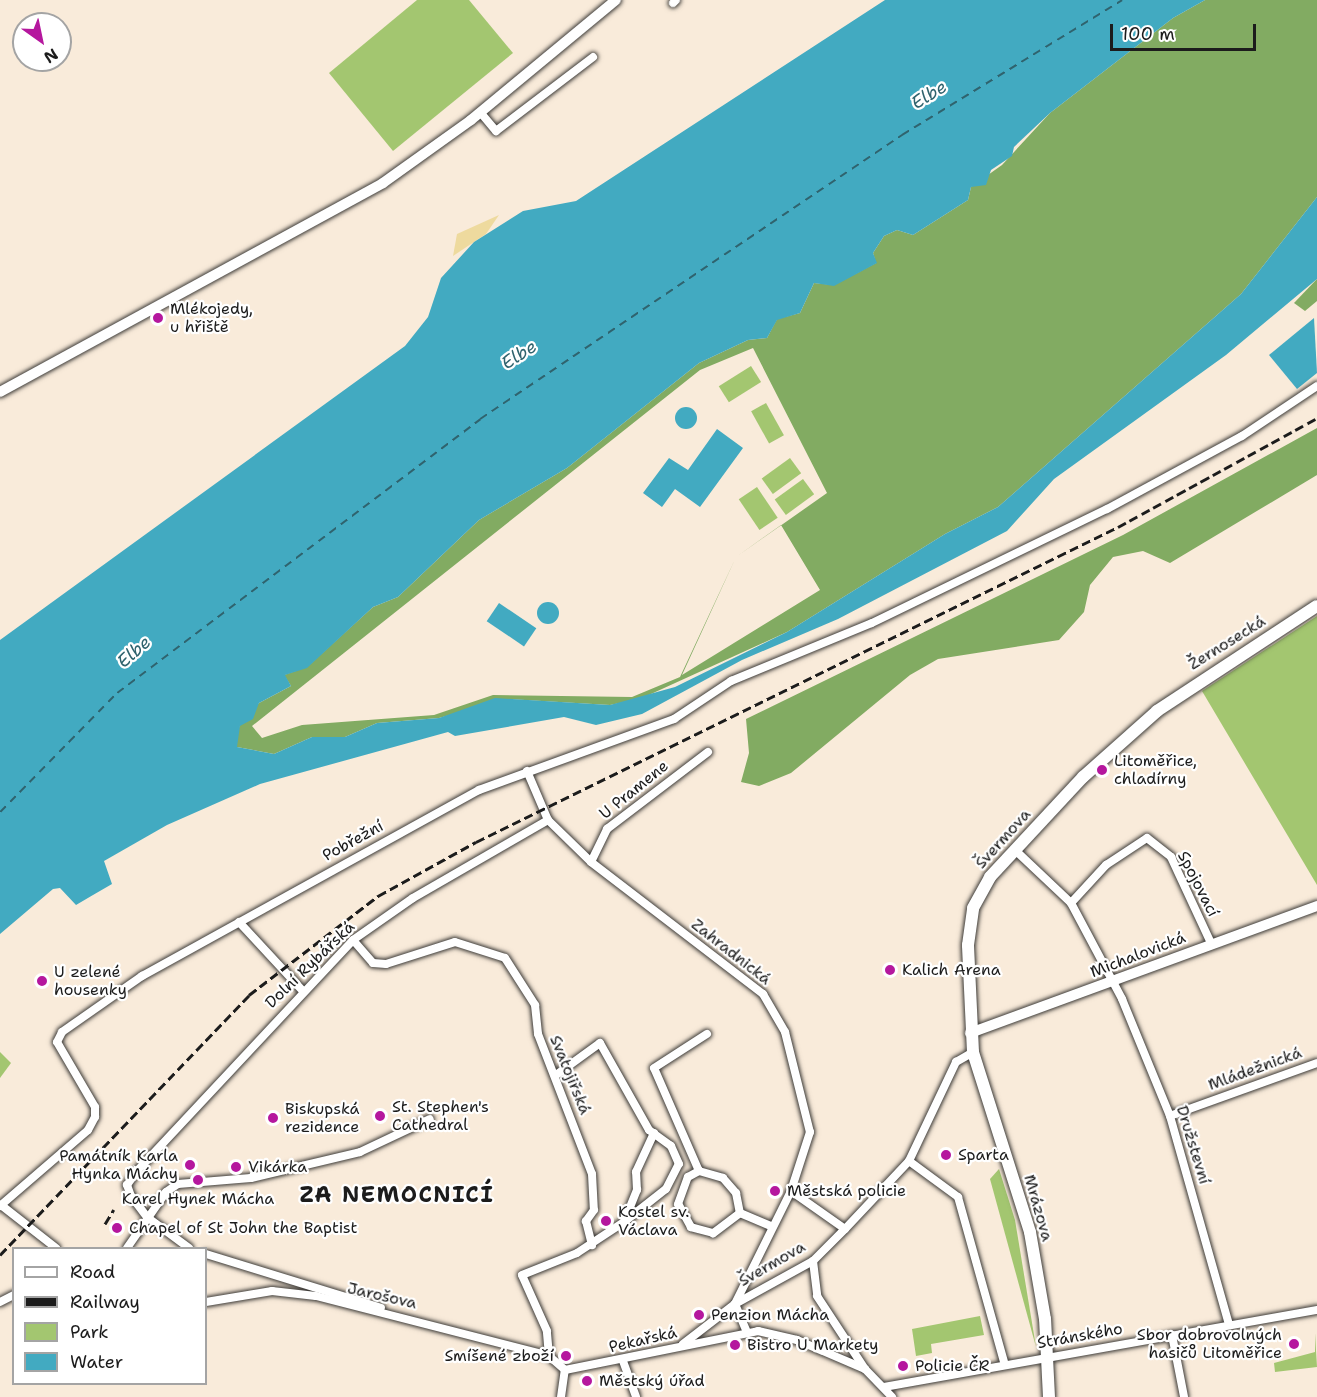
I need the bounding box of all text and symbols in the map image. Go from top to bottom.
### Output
north arrow [12,12,72,72]
scale bar [1113,12,1258,50]
text: 100 m [1121,22,1175,46]
text: N [40,44,62,68]
water label: Elbe [907,76,951,114]
place label: Mlékojedy, u hřiště [170,299,253,337]
marker: Mlékojedy, u hřiště [151,311,165,325]
water label: Elbe [497,336,541,374]
street label: Žernosecká [1185,612,1269,674]
water label: Elbe [113,631,155,673]
place label: Litoměřice, chladírny [1114,751,1197,789]
street label: U Pramene [596,756,672,824]
marker: Litoměřice, chladírny [1095,763,1109,777]
street label: Švermova [971,805,1035,873]
street label: Pobřežní [319,816,387,866]
street label: Spojovací [1173,848,1223,920]
street label: Zahradnická [687,915,775,989]
street label: Dolní Rybářská [261,918,359,1012]
street label: Michalovická [1088,928,1188,982]
place label: Kalich Arena [902,960,1001,980]
place label: U zelené housenky [54,962,127,1000]
marker: Kalich Arena [883,963,897,977]
marker: U zelené housenky [35,974,49,988]
street label: Svatojiřská [545,1033,595,1117]
street label: Mládežnická [1206,1043,1304,1095]
place label: St. Stephen's Cathedral [392,1097,489,1135]
place label: Biskupská rezidence [285,1099,360,1137]
street label: Družstevní [1172,1103,1214,1187]
marker: St. Stephen's Cathedral [373,1109,387,1123]
marker: Biskupská rezidence [266,1111,280,1125]
place label: Sparta [958,1145,1009,1165]
place label: Památník Karla Hynka Máchy [59,1146,178,1184]
marker: Sparta [939,1148,953,1162]
place label: Vikárka [248,1157,307,1177]
marker: Památník Karla Hynka Máchy [183,1158,197,1172]
marker: Vikárka [229,1160,243,1174]
street label: Mrázova [1019,1172,1057,1244]
marker: Karel Hynek Mácha [191,1173,205,1187]
place label: Městská policie [787,1181,906,1201]
district label: ZA NEMOCNICÍ [300,1182,494,1208]
marker: Městská policie [768,1184,782,1198]
place label: Karel Hynek Mácha [122,1189,274,1209]
place label: Kostel sv. Václava [618,1202,689,1240]
marker: Kostel sv. Václava [599,1214,613,1228]
place label: Chapel of St John the Baptist [129,1218,357,1238]
marker: Chapel of St John the Baptist [110,1221,124,1235]
street label: Švermova [735,1237,809,1291]
legend [12,1247,207,1385]
text: Road [70,1260,115,1284]
street label: Jarošova [345,1279,419,1313]
text: Railway [70,1290,140,1314]
place label: Penzion Mácha [711,1305,829,1325]
marker: Penzion Mácha [692,1308,706,1322]
street label: Stránského [1036,1319,1124,1353]
text: Park [70,1320,109,1344]
street label: Pekařská [607,1323,679,1357]
place label: Sbor dobrovolných hasičů Litoměřice [1137,1325,1282,1363]
place label: Bistro U Markety [747,1335,879,1355]
marker: Sbor dobrovolných hasičů Litoměřice [1287,1337,1301,1351]
marker: Bistro U Markety [728,1338,742,1352]
place label: Smíšené zboží [445,1346,554,1366]
marker: Smíšené zboží [559,1349,573,1363]
text: Water [70,1350,123,1374]
place label: Policie ČR [915,1356,990,1376]
marker: Policie ČR [896,1359,910,1373]
place label: Městský úřad [599,1371,705,1391]
marker: Městský úřad [580,1374,594,1388]

